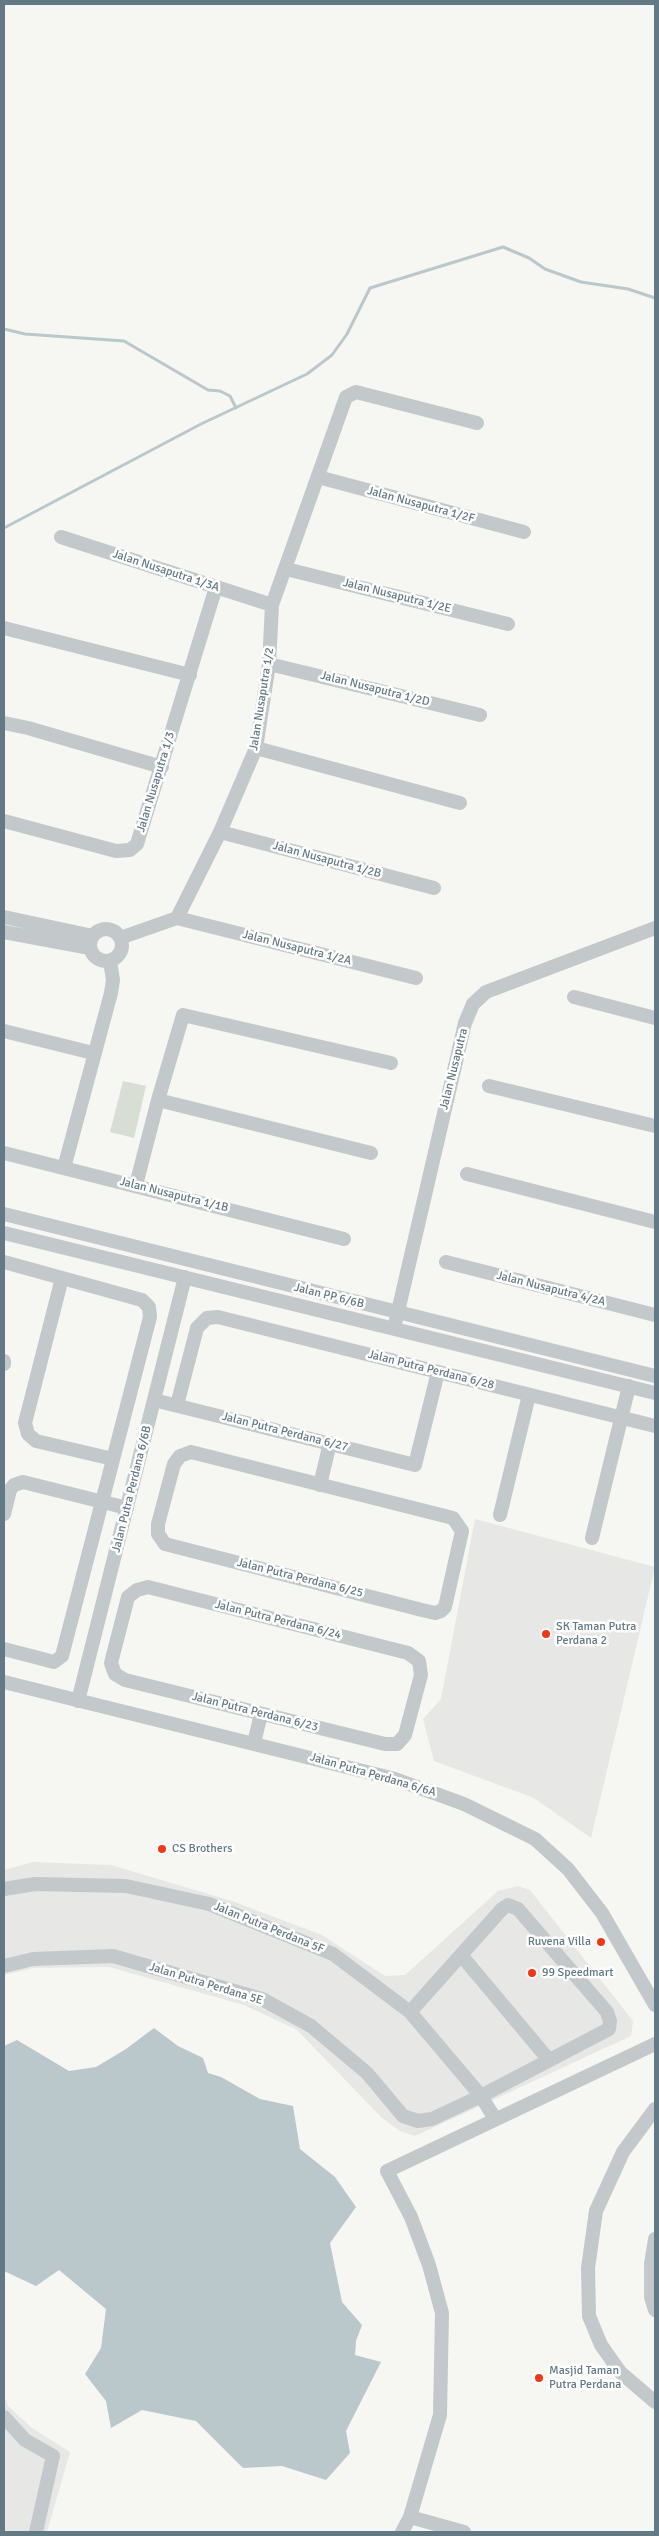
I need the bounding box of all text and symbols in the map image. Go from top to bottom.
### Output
street label: Jalan Nusaputra 1/2F [366,484,476,526]
street label: Jalan Nusaputra 1/3A [111,547,221,595]
street label: Jalan Nusaputra 1/2E [341,576,453,616]
street label: Jalan Nusaputra 1/2 [247,646,277,752]
street label: Jalan Nusaputra 1/2D [319,668,431,710]
street label: Jalan Nusaputra 1/3 [134,730,178,834]
street label: Jalan Nusaputra 1/2B [271,839,383,881]
street label: Jalan Nusaputra 1/2A [241,928,353,968]
street label: Jalan Nusaputra [437,1027,471,1111]
street label: Jalan Nusaputra 1/1B [118,1175,230,1215]
street label: Jalan Nusaputra 4/2A [495,1269,607,1309]
street label: Jalan PP 6/6B [293,1280,365,1312]
street label: Jalan Putra Perdana 6/28 [366,1347,496,1393]
street label: Jalan Putra Perdana 6/27 [220,1409,350,1455]
street label: Jalan Putra Perdana 6/6B [109,1424,155,1554]
street label: Jalan Putra Perdana 6/25 [235,1555,365,1601]
street label: Jalan Putra Perdana 6/24 [213,1597,343,1643]
place label: SK Taman Putra Perdana 2 [556,1620,636,1648]
marker: SK Taman Putra Perdana 2 [540,1628,552,1640]
street label: Jalan Putra Perdana 6/23 [190,1689,320,1735]
street label: Jalan Putra Perdana 6/6A [308,1750,438,1800]
place label: CS Brothers [172,1842,232,1856]
marker: CS Brothers [156,1843,168,1855]
street label: Jalan Putra Perdana 5F [212,1899,326,1957]
place label: Ruvena Villa [528,1935,591,1949]
marker: Ruvena Villa [595,1936,607,1948]
street label: Jalan Putra Perdana 5E [147,1960,265,2008]
place label: 99 Speedmart [542,1966,614,1980]
marker: 99 Speedmart [526,1967,538,1979]
place label: Masjid Taman Putra Perdana [549,2364,621,2392]
marker: Masjid Taman Putra Perdana [533,2372,545,2384]

